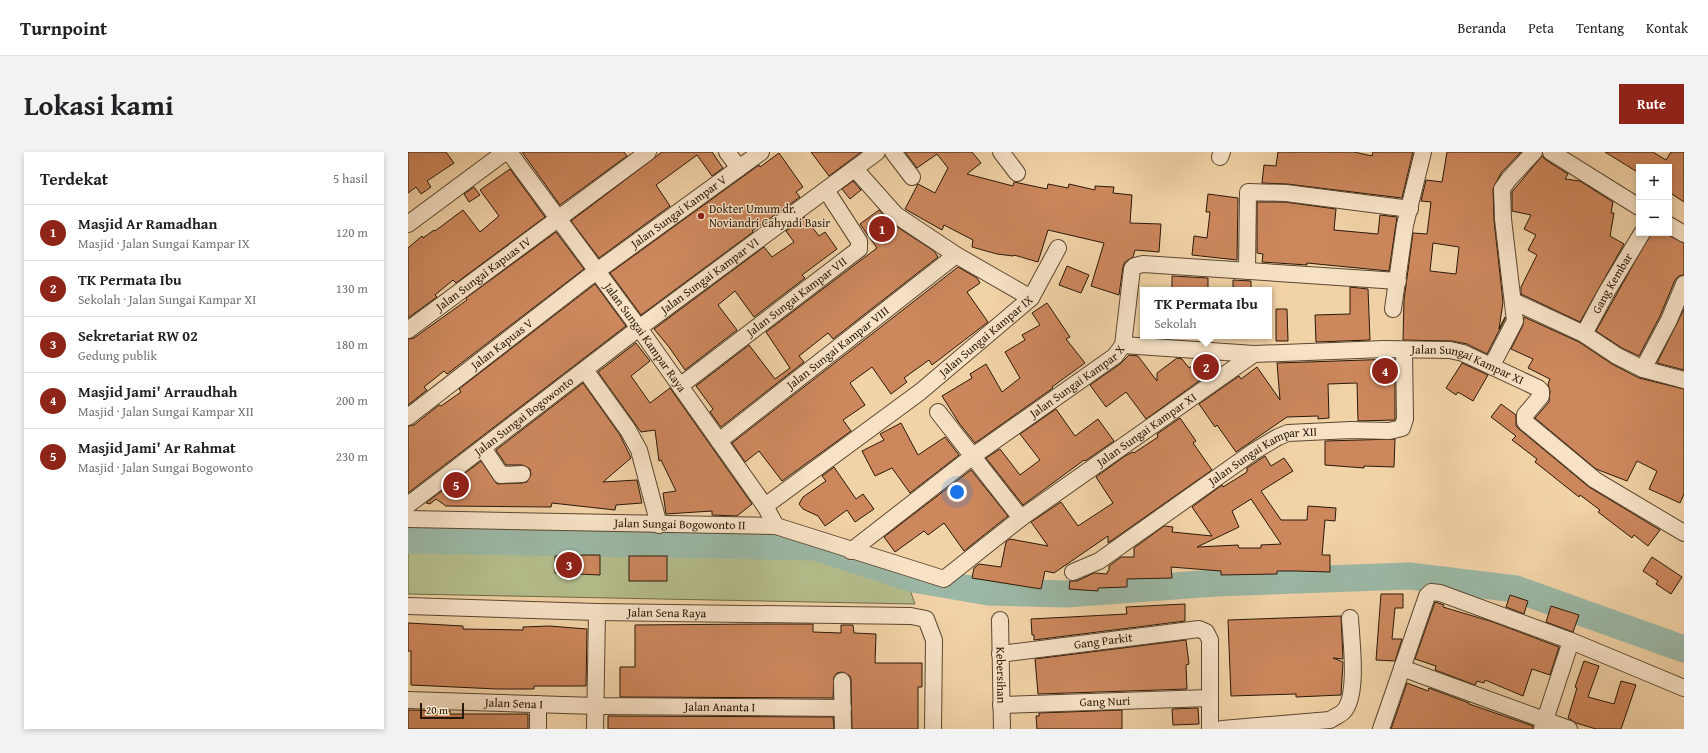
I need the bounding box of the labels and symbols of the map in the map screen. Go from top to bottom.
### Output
street label: Jalan Sungai Kampar V [625,170,730,253]
place label: Dokter Umum dr. Noviandri Cahyadi Basir [709,200,830,231]
marker: Dokter Umum dr. Noviandri Cahyadi Basir [696,211,706,221]
pin: 1 [869,214,895,244]
street label: Jalan Sungai Kapuas IV [430,232,535,316]
street label: Jalan Sungai Kampar VI [655,233,762,319]
street label: Gang Kembar [1588,250,1636,316]
street label: Jalan Sungai Kampar VII [741,252,850,341]
street label: Jalan Sungai Kampar Raya [599,277,691,396]
street label: Jalan Sungai Kampar IX [934,291,1037,382]
street label: Jalan Sungai Kampar VIII [781,302,893,394]
street label: Jalan Kapuas V [465,314,537,374]
street label: Jalan Sungai Kampar XI [1409,340,1527,388]
street label: Jalan Sungai Kampar X [1024,341,1129,423]
pin: 2 [1193,352,1219,382]
pin: 4 [1372,356,1398,386]
street label: Jalan Sungai Bogowonto [469,372,577,461]
street label: Jalan Sungai Kampar XI [1091,388,1200,471]
street label: Jalan Sungai Kampar XII [1203,423,1318,490]
pin: 5 [443,470,469,500]
your location [947,482,967,502]
street label: Jalan Sungai Bogowonto II [612,514,746,533]
pin: 3 [556,550,582,580]
street label: Jalan Sena Raya [626,603,707,621]
street label: Gang Parkit [1073,628,1134,653]
street label: Kebersihan [992,646,1011,704]
street label: Gang Nuri [1079,692,1131,710]
street label: Jalan Sena I [483,693,544,712]
street label: Jalan Ananta I [683,698,756,715]
scale bar [420,701,464,720]

